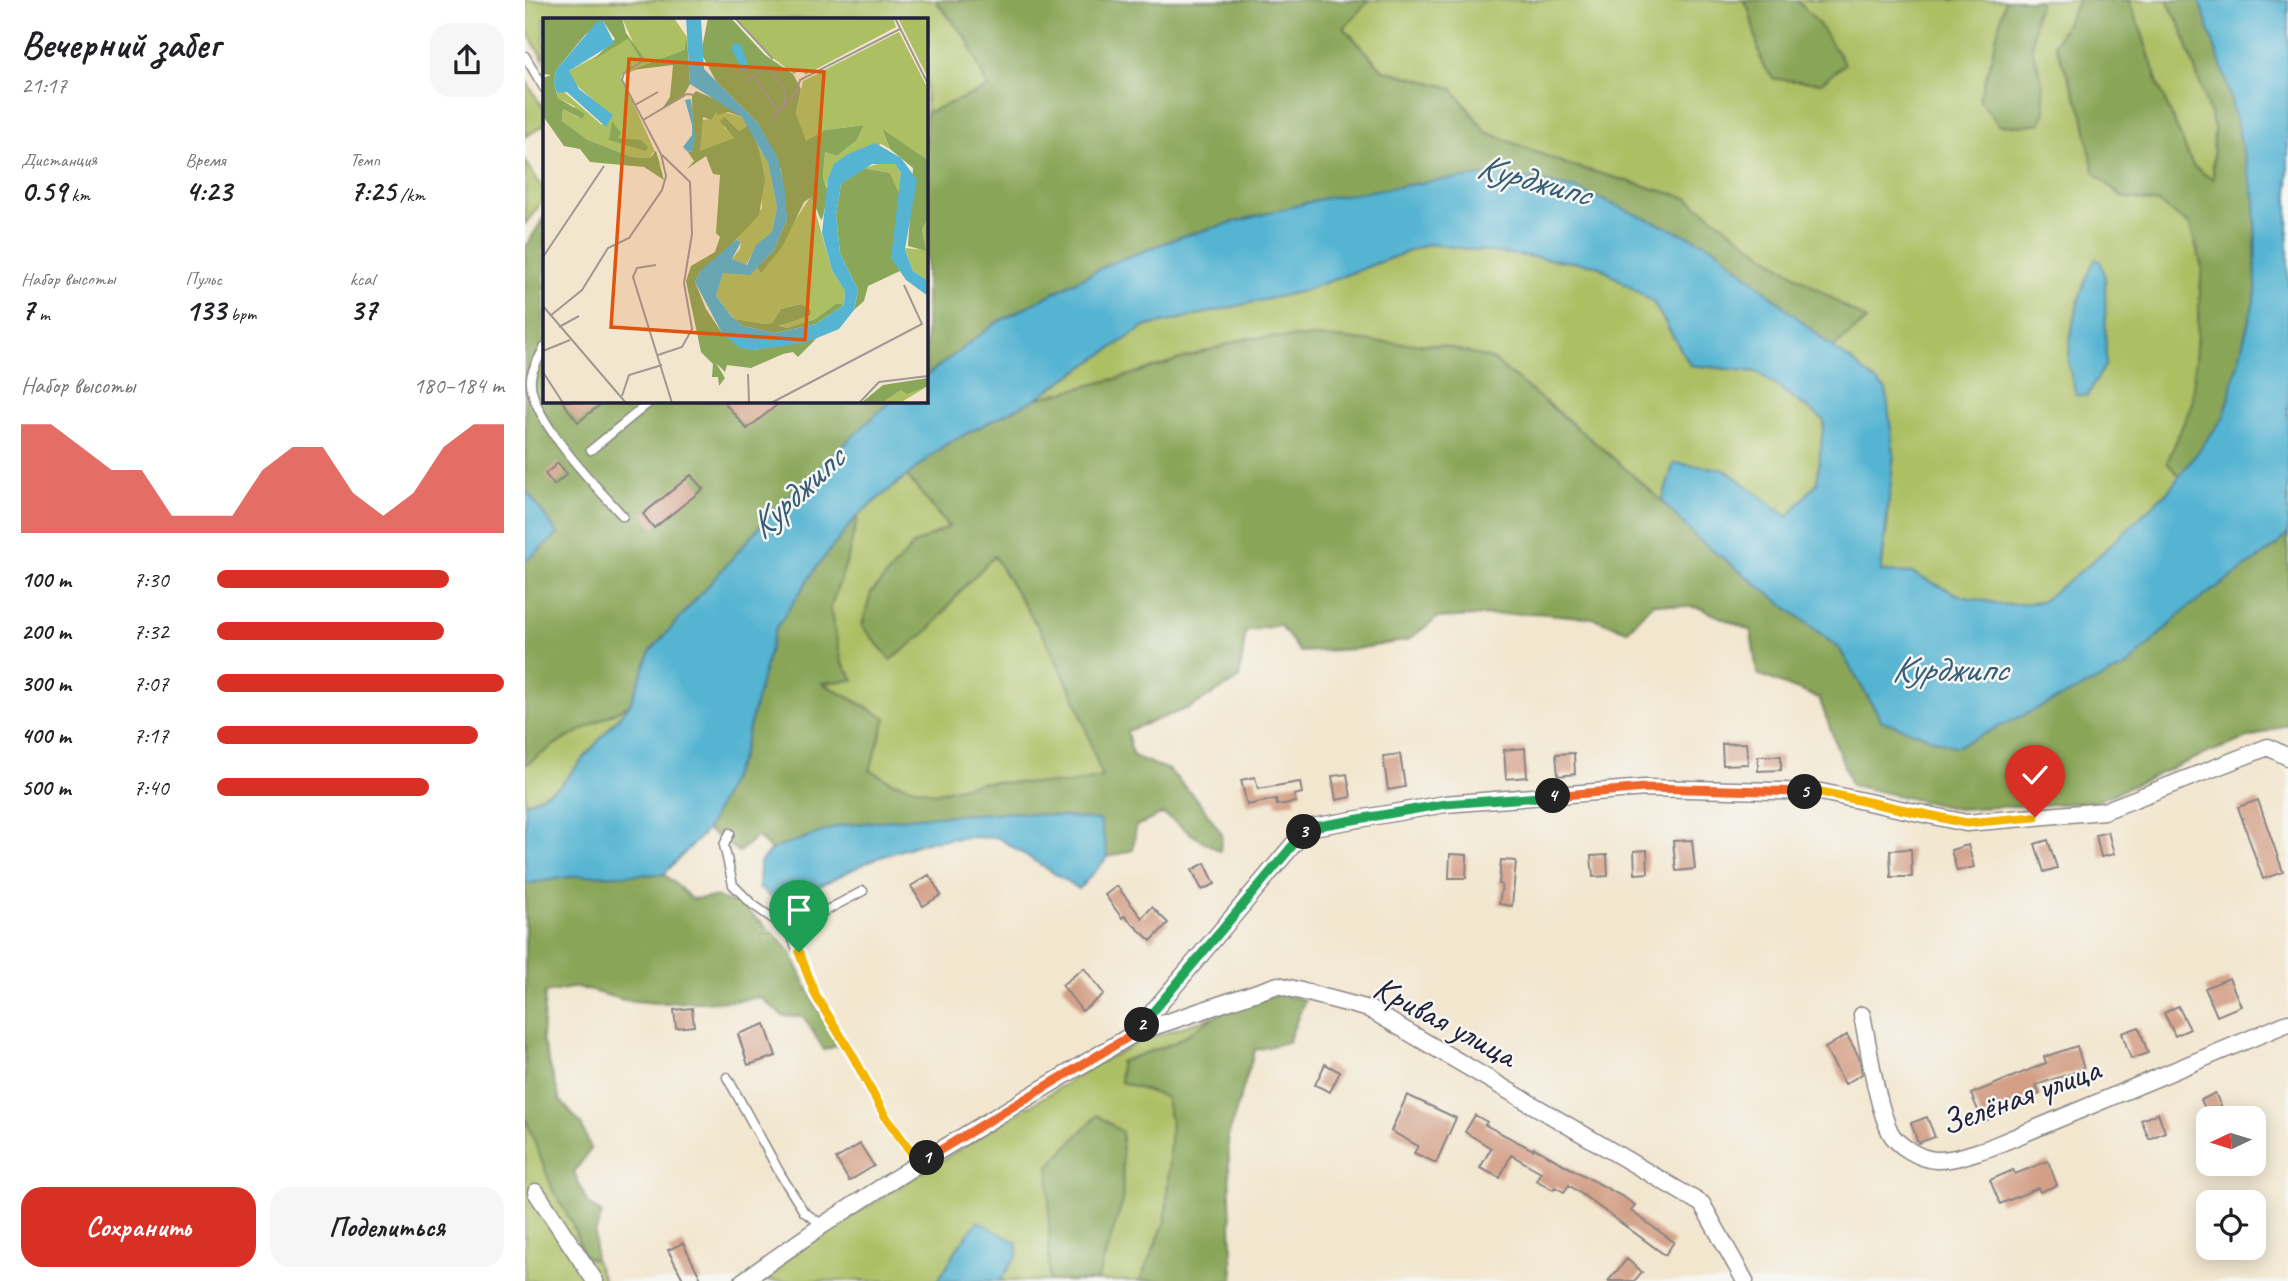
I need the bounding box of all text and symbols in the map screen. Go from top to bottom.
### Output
inset map [543,18,927,402]
text: Вечерний забег [21,21,220,68]
button: share [430,23,504,97]
text: 21:17 [21,71,67,100]
water label: Курджипс [1472,141,1601,218]
text: Дистанция [21,148,97,172]
text: Время [185,148,225,172]
text: Темп [350,148,380,172]
text: 0.59 [21,172,67,210]
text: 4:23 [185,172,232,210]
text: 7:25 [350,172,396,210]
text: km [67,183,90,207]
text: /km [396,183,425,207]
text: Набор высоты [21,267,115,291]
text: Пульс [185,267,222,291]
text: kcal [350,267,375,291]
text: 7 [21,291,34,329]
text: 133 [185,291,226,329]
text: 37 [350,291,377,329]
text: m [34,302,50,326]
text: bpm [226,302,257,326]
text: Набор высоты [21,371,135,400]
text: 180–184 m [413,371,504,400]
water label: Курджипс [738,432,858,548]
text: 100 m [21,565,71,594]
text: 7:30 [133,565,169,594]
text: 200 m [21,617,71,646]
text: 7:32 [133,617,169,646]
water label: Курджипс [1891,645,2012,692]
text: 300 m [21,669,71,698]
text: 7:07 [133,669,169,698]
text: 400 m [21,721,71,750]
text: 7:17 [133,721,169,750]
pin [2005,745,2065,817]
icon: check [2016,756,2054,794]
text: 500 m [21,773,70,802]
text: 7:40 [133,773,169,802]
pin: 5 [1787,774,1823,810]
pin: 4 [1535,778,1571,814]
text: 5 [1800,779,1809,803]
text: 4 [1548,783,1557,807]
pin: 3 [1287,814,1321,850]
text: 3 [1299,819,1308,843]
pin [769,880,829,952]
icon: arrive [780,891,818,929]
street label: Кривая улица [1366,965,1527,1079]
pin: 2 [1125,1007,1159,1042]
text: 2 [1137,1012,1146,1036]
street label: Зелёная улица [1934,1046,2108,1146]
north arrow [2196,1106,2266,1176]
map controls [2196,1106,2266,1260]
pin: 1 [909,1140,945,1176]
text: 1 [922,1145,931,1169]
button: Сохранить [21,1187,256,1267]
button: Поделиться [270,1187,504,1267]
button: locate [2196,1190,2266,1260]

